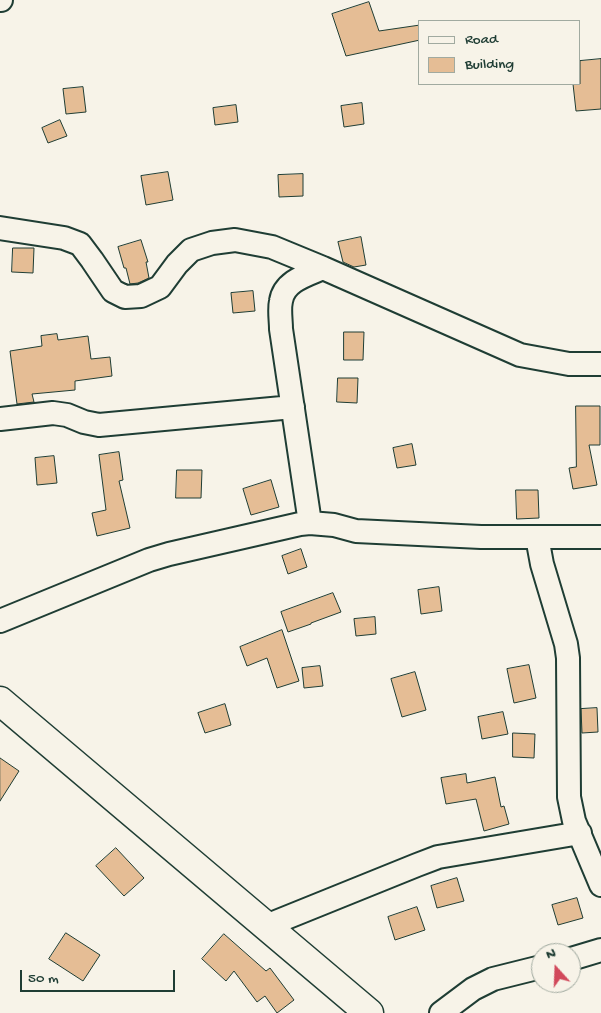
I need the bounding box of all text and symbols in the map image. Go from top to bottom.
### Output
legend [418,20,581,85]
text: Road [465,31,498,49]
text: Building [465,56,514,74]
north arrow [531,943,581,993]
text: N [544,945,558,964]
scale bar [22,960,178,992]
text: 50 m [28,970,59,988]

